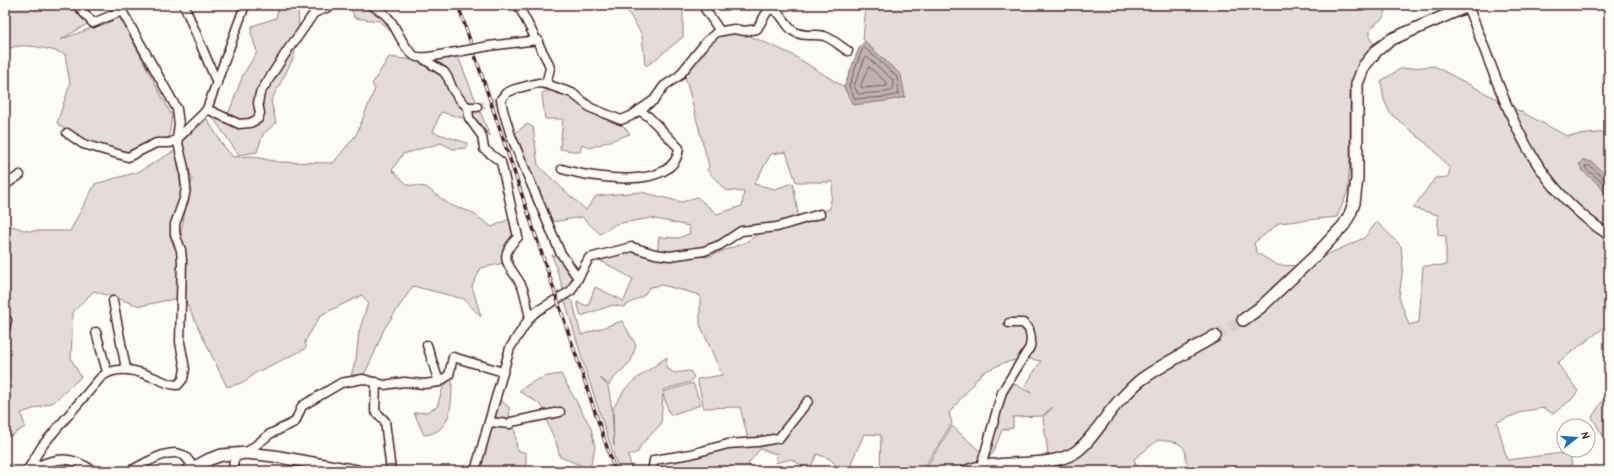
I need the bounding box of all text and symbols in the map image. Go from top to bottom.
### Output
north arrow [1556,418,1596,458]
text: N [1578,430,1593,440]

